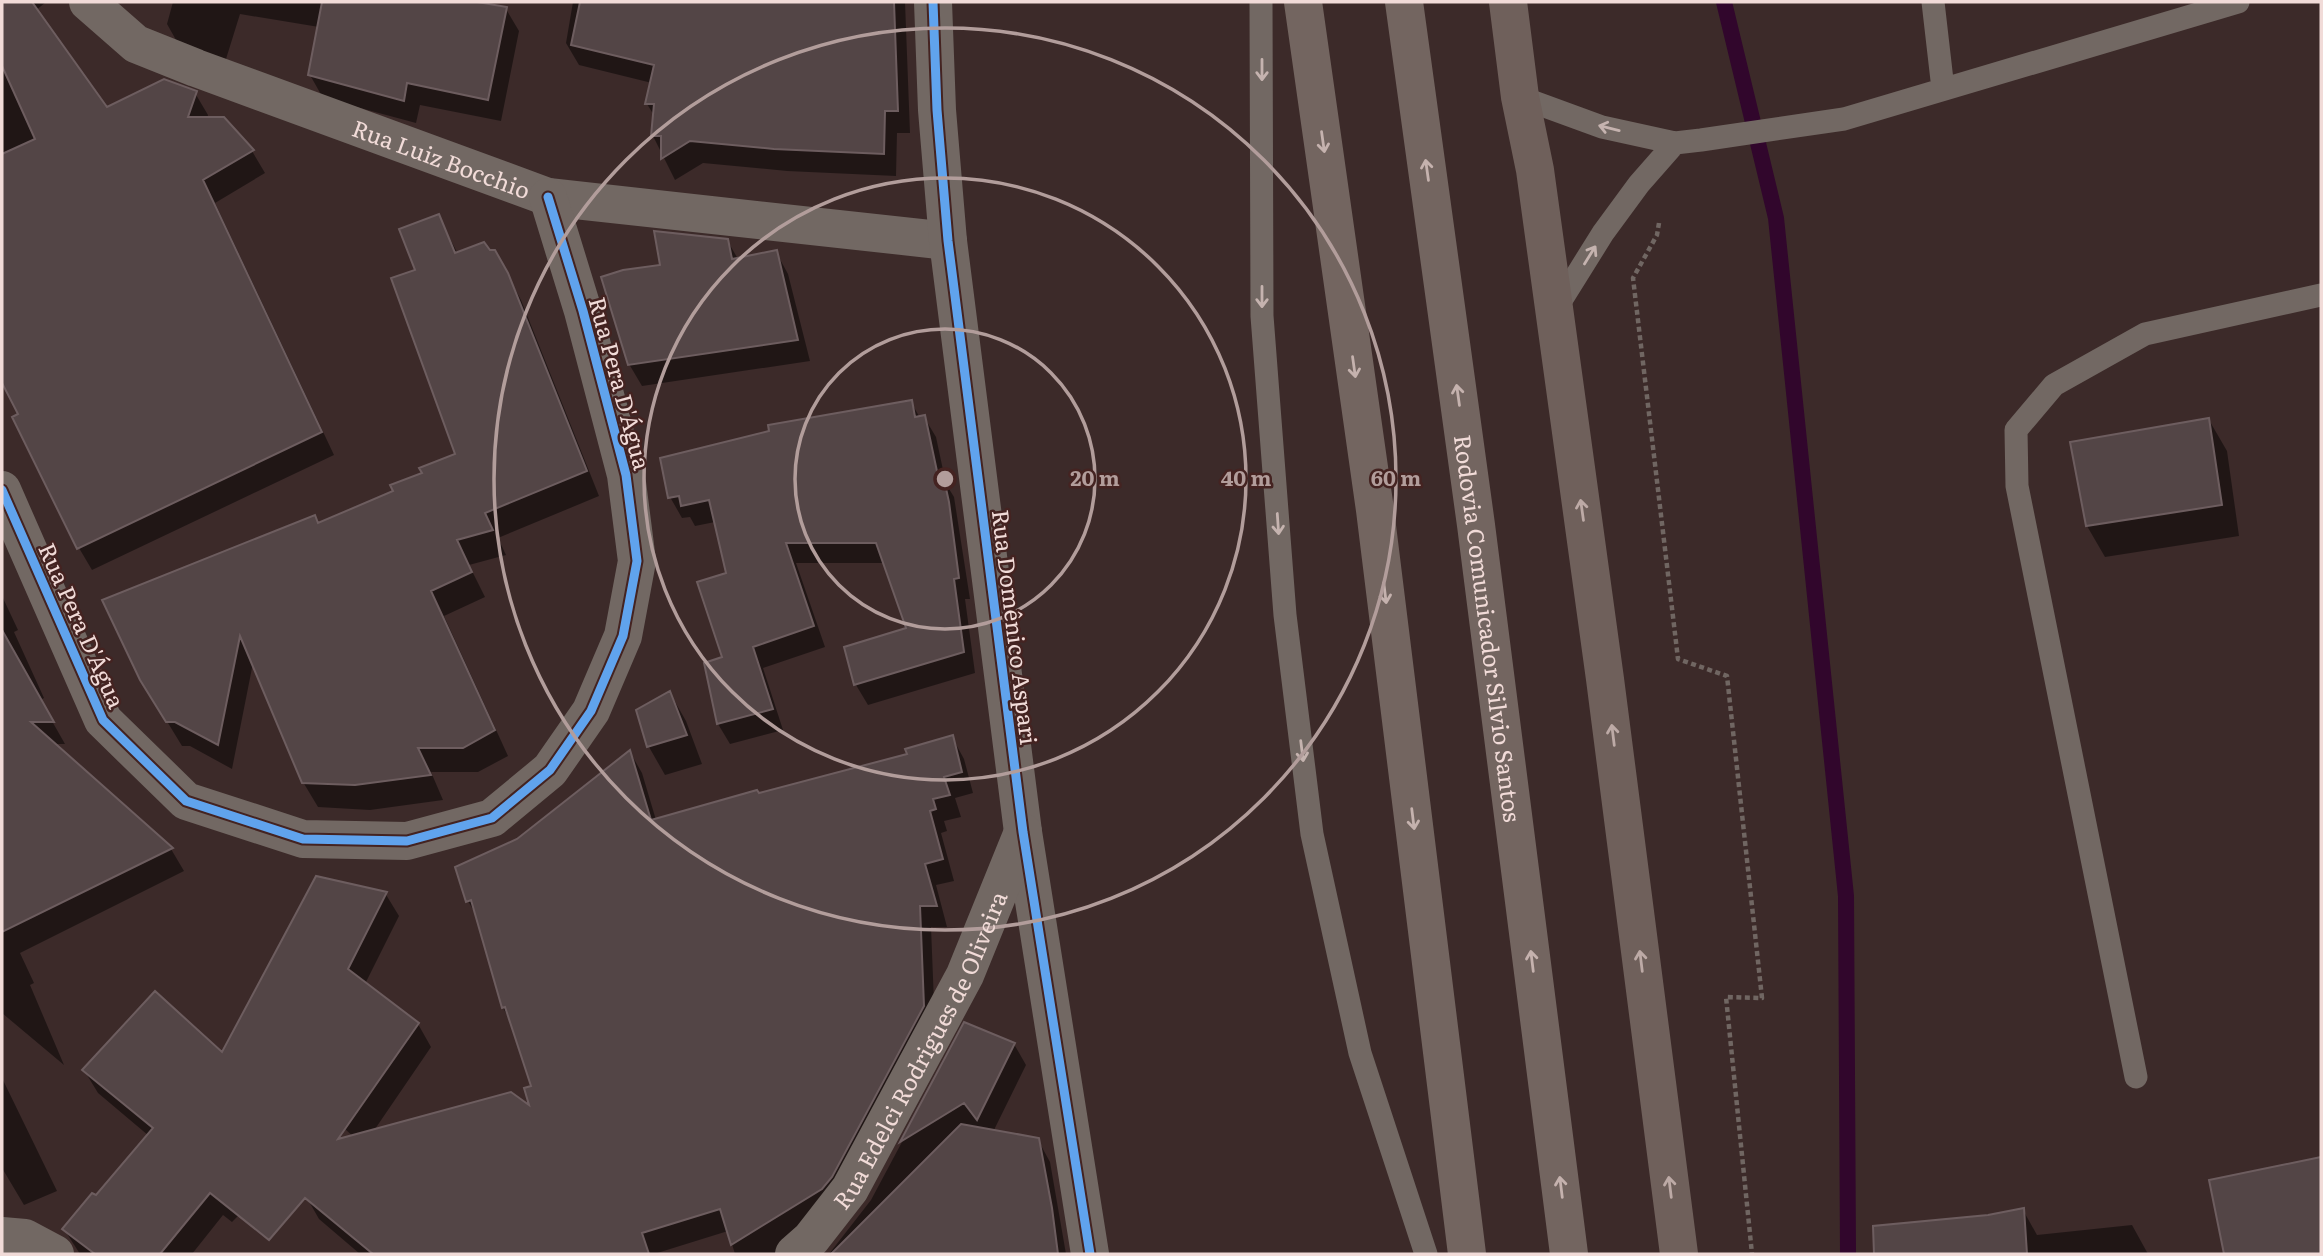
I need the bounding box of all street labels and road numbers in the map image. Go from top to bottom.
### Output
street label: Rua Luiz Bocchio [348,110,535,206]
street label: Rua Pera D'Água [582,293,661,474]
street label: Rodovia Comunicador Silvio Santos [1447,432,1531,824]
street label: Rua Domênico Aspari [985,508,1047,747]
street label: Rua Pera D'Água [31,537,135,714]
street label: Rua Edelci Rodrigues de Oliveira [824,885,1015,1216]

